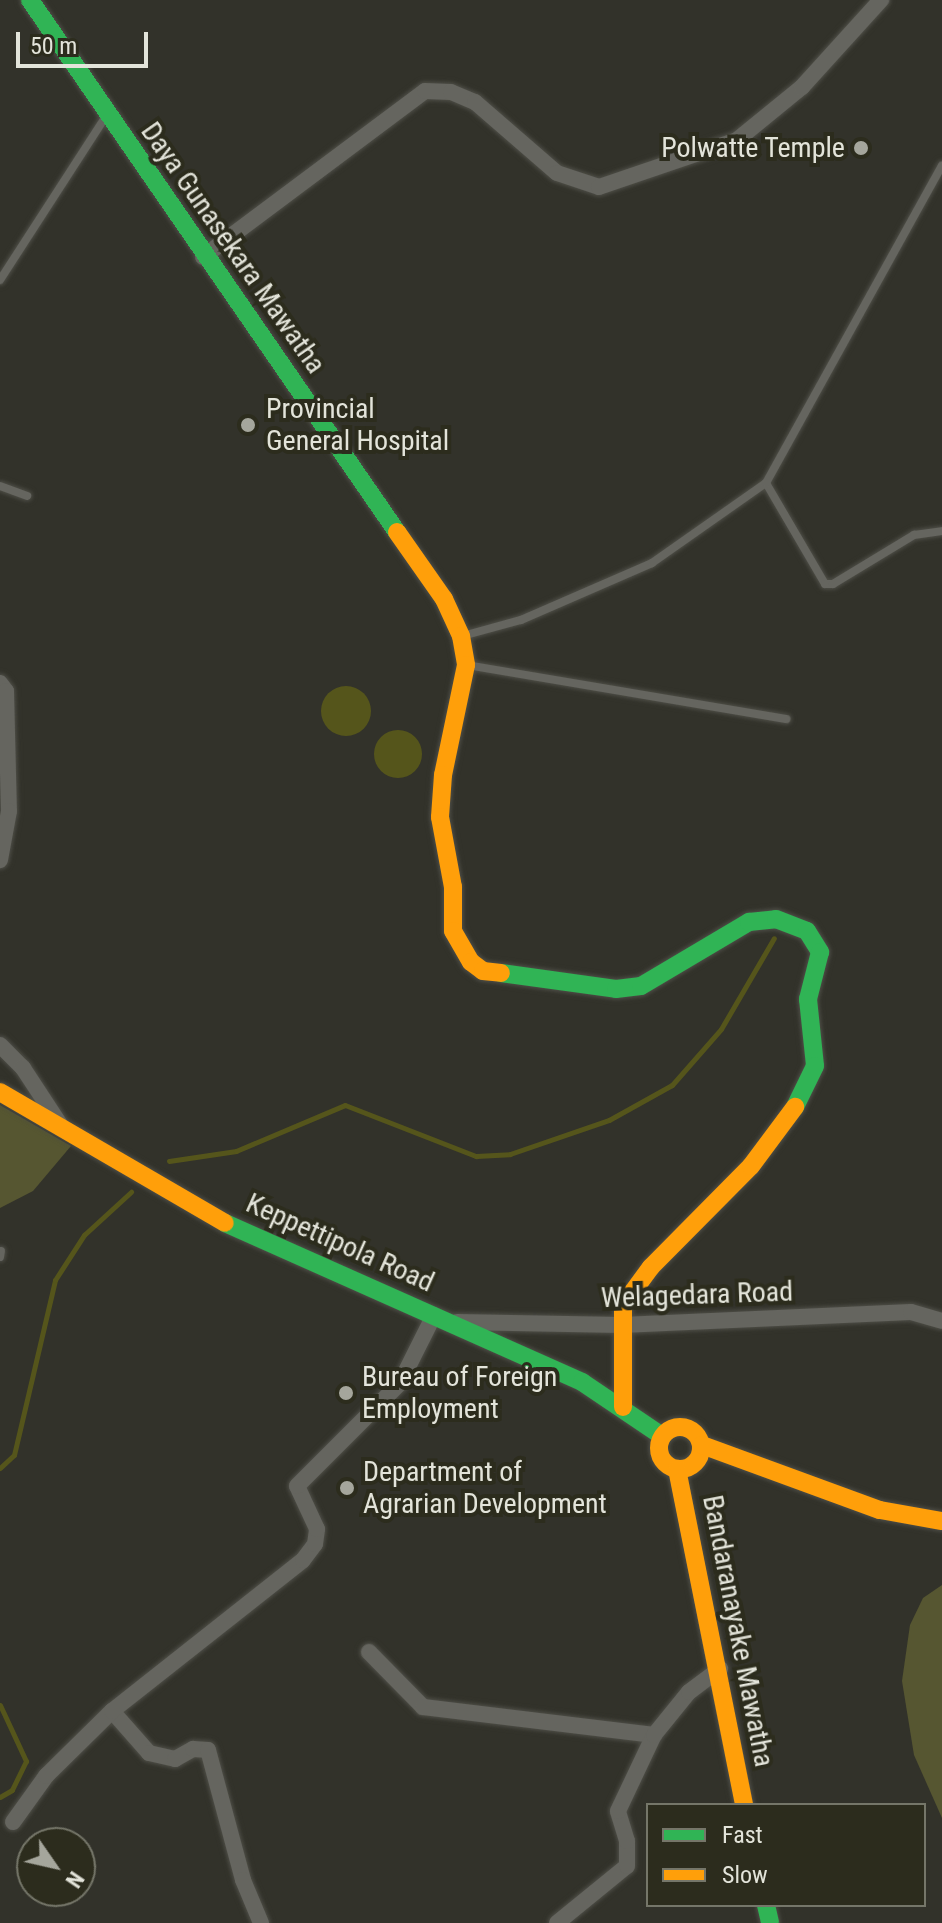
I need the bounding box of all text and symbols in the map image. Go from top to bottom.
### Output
scale bar [20,16,152,66]
text: 50 m [30,32,77,60]
street label: Daya Gunasekara Mawatha [134,116,332,380]
place label: Polwatte Temple [661,131,845,165]
marker: Polwatte Temple [852,139,870,157]
place label: Provincial General Hospital [266,392,449,458]
marker: Provincial General Hospital [237,414,259,436]
street label: Keppettipola Road [241,1187,439,1299]
street label: Welagedara Road [600,1275,794,1315]
place label: Bureau of Foreign Employment [362,1360,557,1426]
marker: Bureau of Foreign Employment [337,1384,355,1402]
place label: Department of Agrarian Development [363,1455,607,1521]
marker: Department of Agrarian Development [338,1479,356,1497]
street label: Bandaranayake Mawatha [695,1492,781,1770]
legend [646,1803,926,1907]
text: Fast [722,1821,763,1849]
north arrow [16,1827,96,1907]
text: Slow [722,1861,768,1889]
text: N [61,1867,89,1892]

